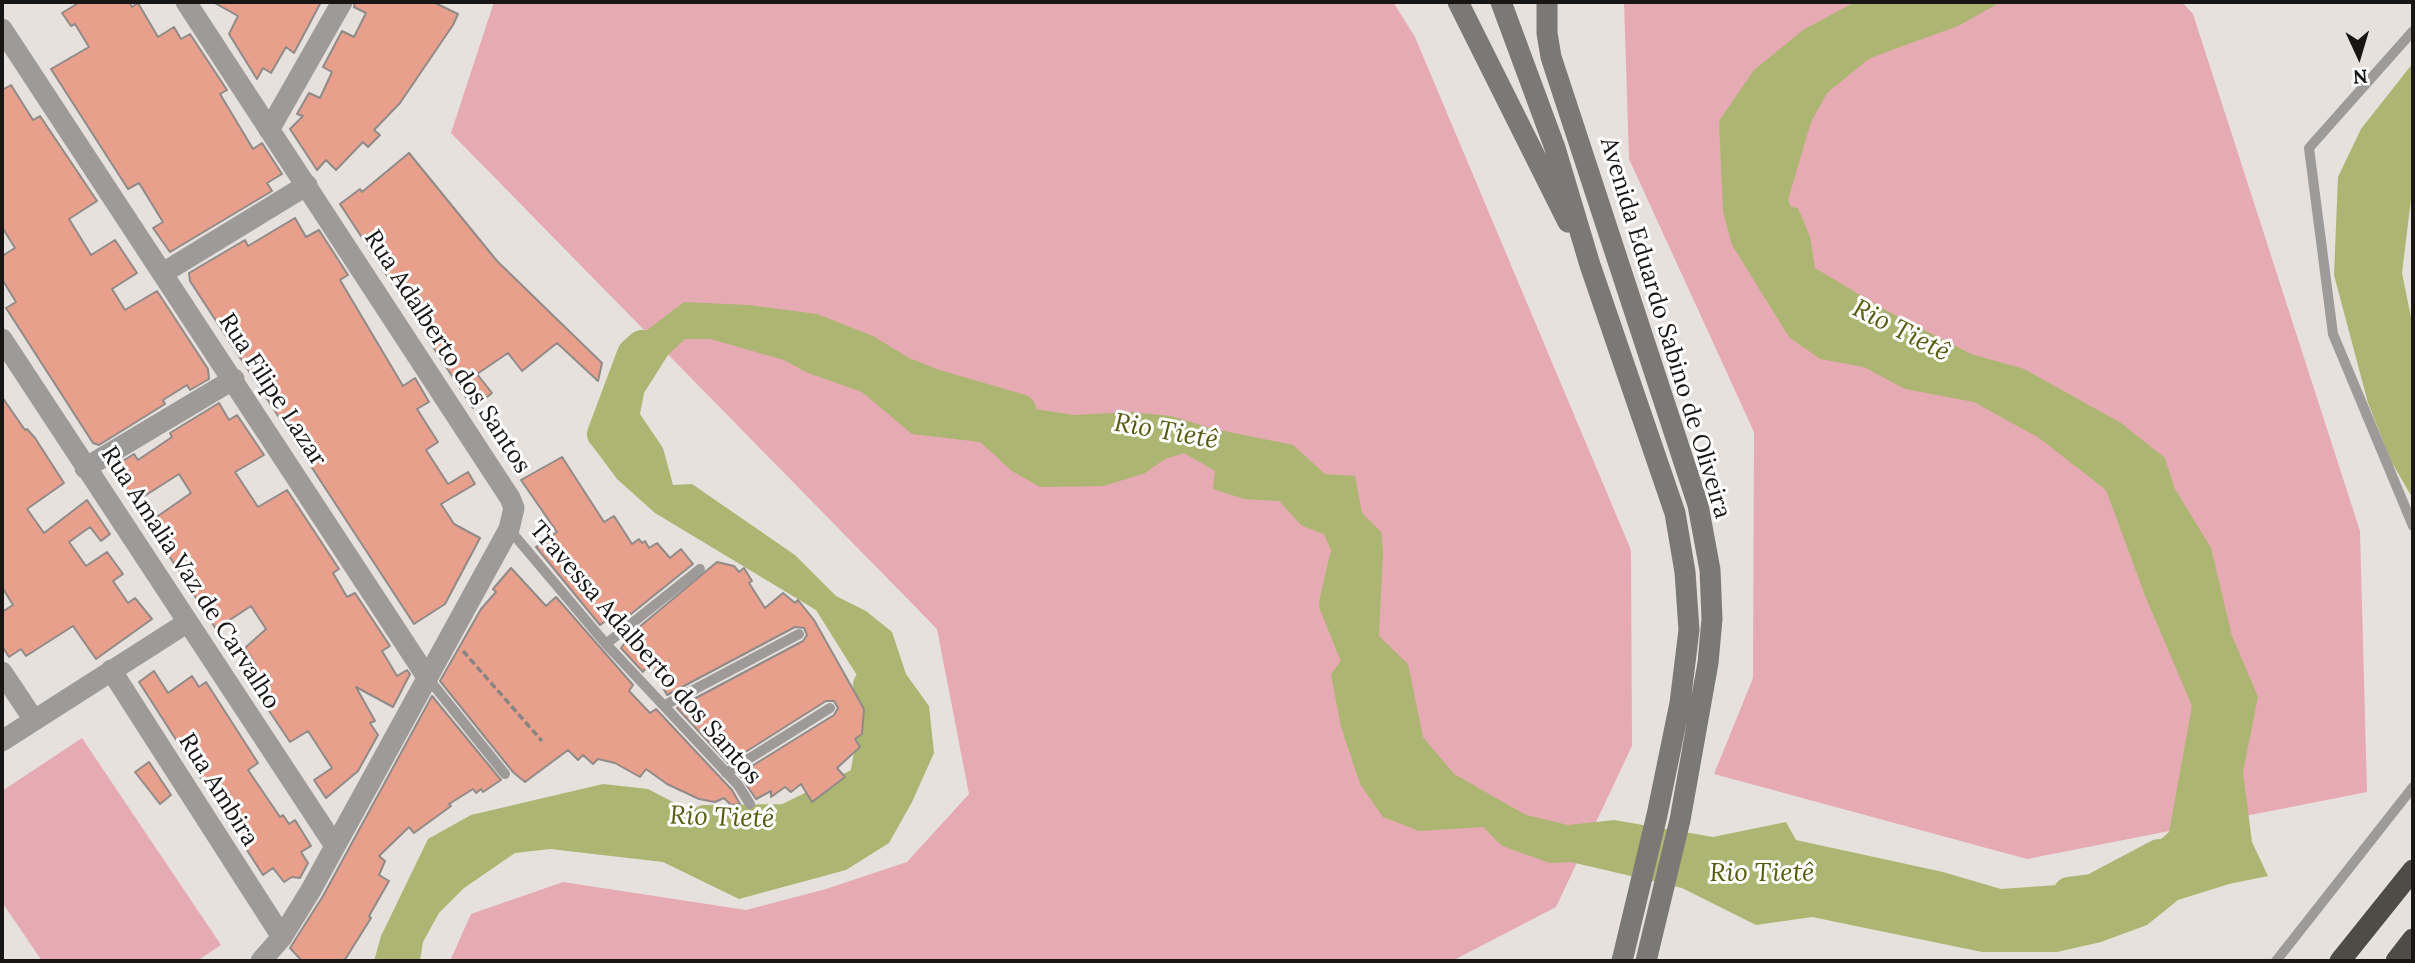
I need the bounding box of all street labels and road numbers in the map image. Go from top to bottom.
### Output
street label: Avenida Eduardo Sabino de Oliveira [1593,134,1737,522]
street label: Rua Adalberto dos Santos [358,225,536,479]
street label: Rua Filipe Lazar [212,308,332,472]
street label: Rua Amalia Vaz de Carvalho [94,441,286,715]
street label: Travessa Adalberto dos Santos [523,516,767,790]
street label: Rua Ambira [172,728,264,852]

